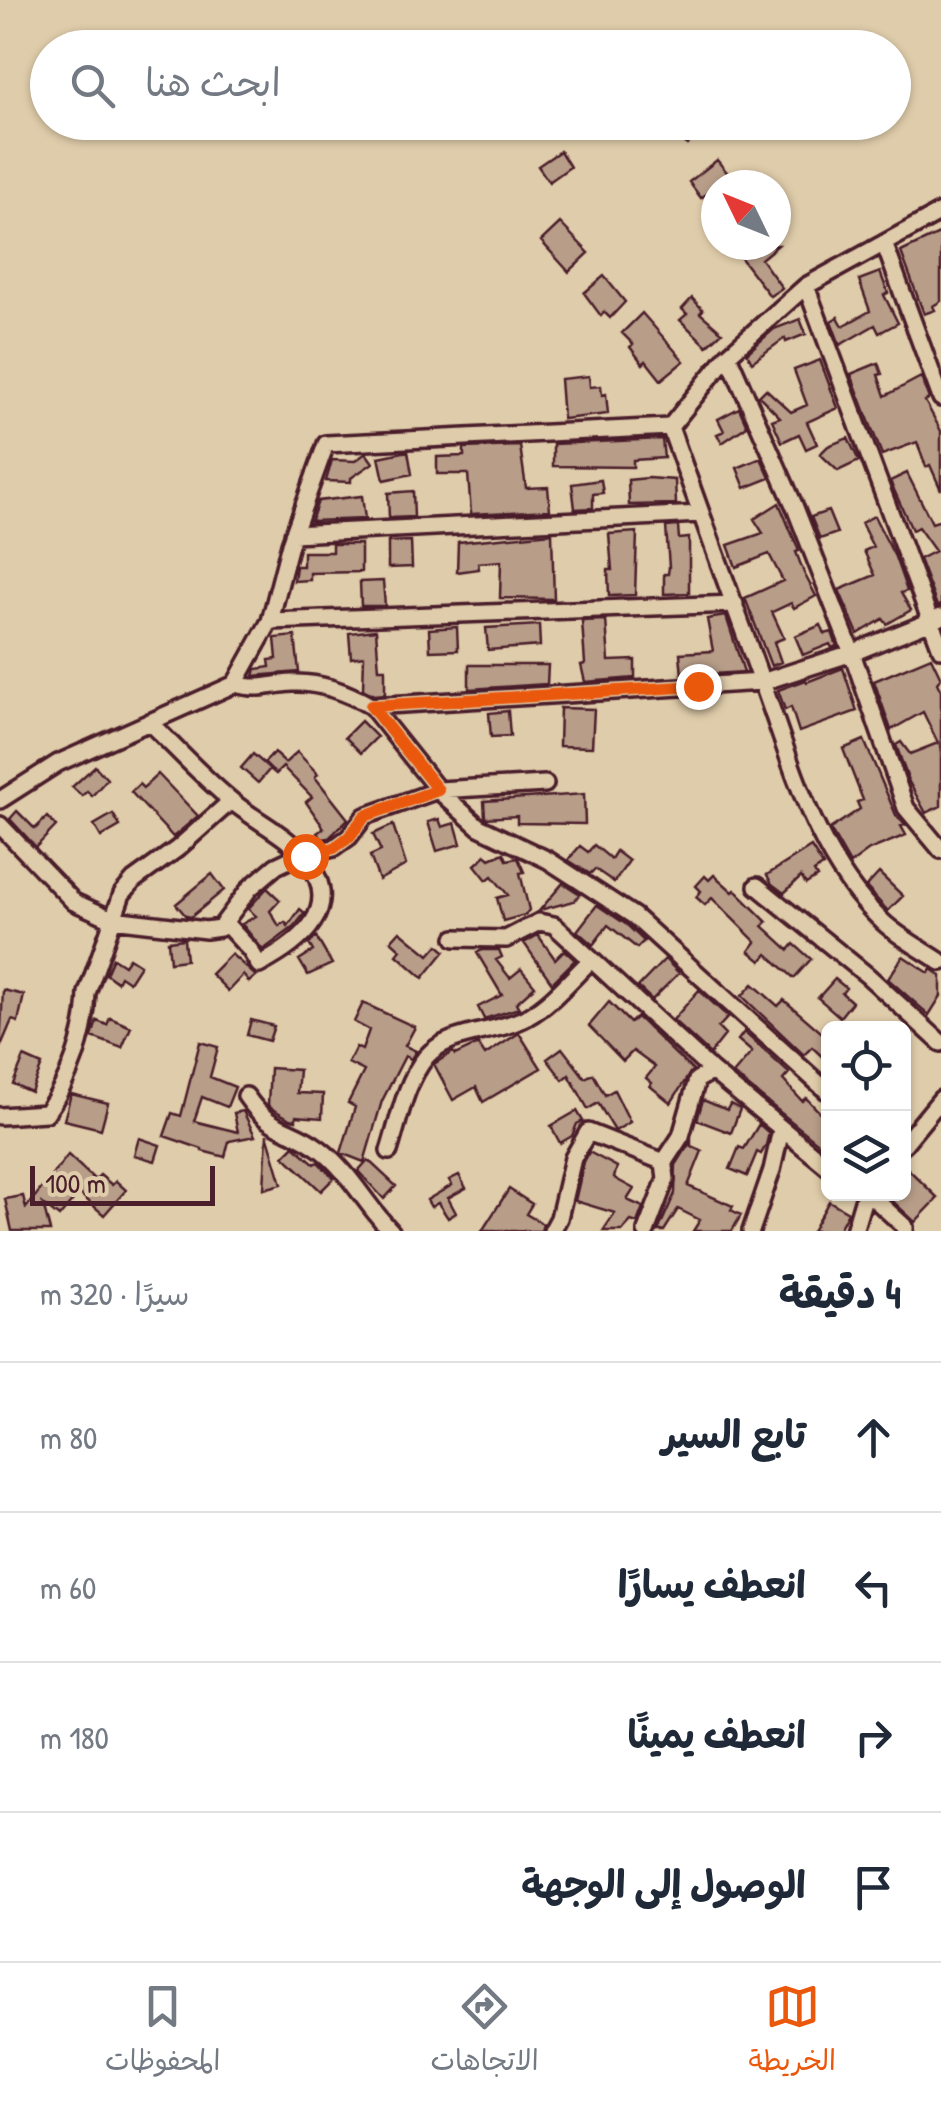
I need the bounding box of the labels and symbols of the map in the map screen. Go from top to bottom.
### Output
north arrow [701,170,791,260]
route end [676,664,722,710]
route start [283,834,329,880]
scale bar [30,1161,215,1206]

